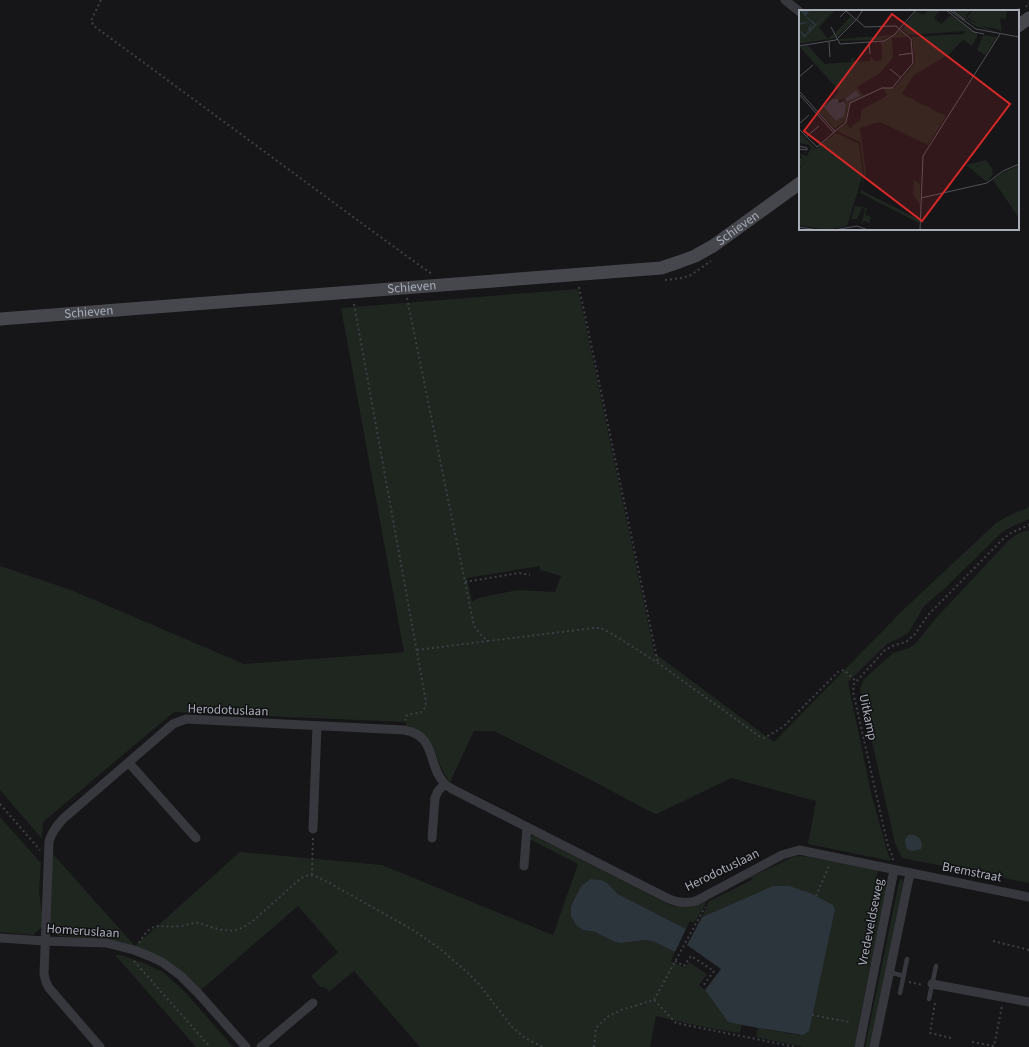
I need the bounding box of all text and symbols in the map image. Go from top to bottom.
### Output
inset map [799,10,1019,230]
street label: Schieven [712,206,763,250]
street label: Schieven [387,276,437,298]
street label: Schieven [63,301,114,323]
street label: Uitkamp [854,692,882,742]
street label: Herodotuslaan [187,700,269,720]
street label: Herodotuslaan [682,844,762,896]
street label: Bremstraat [941,857,1004,887]
street label: Vredeveldseweg [854,877,888,967]
street label: Homeruslaan [46,919,120,943]

